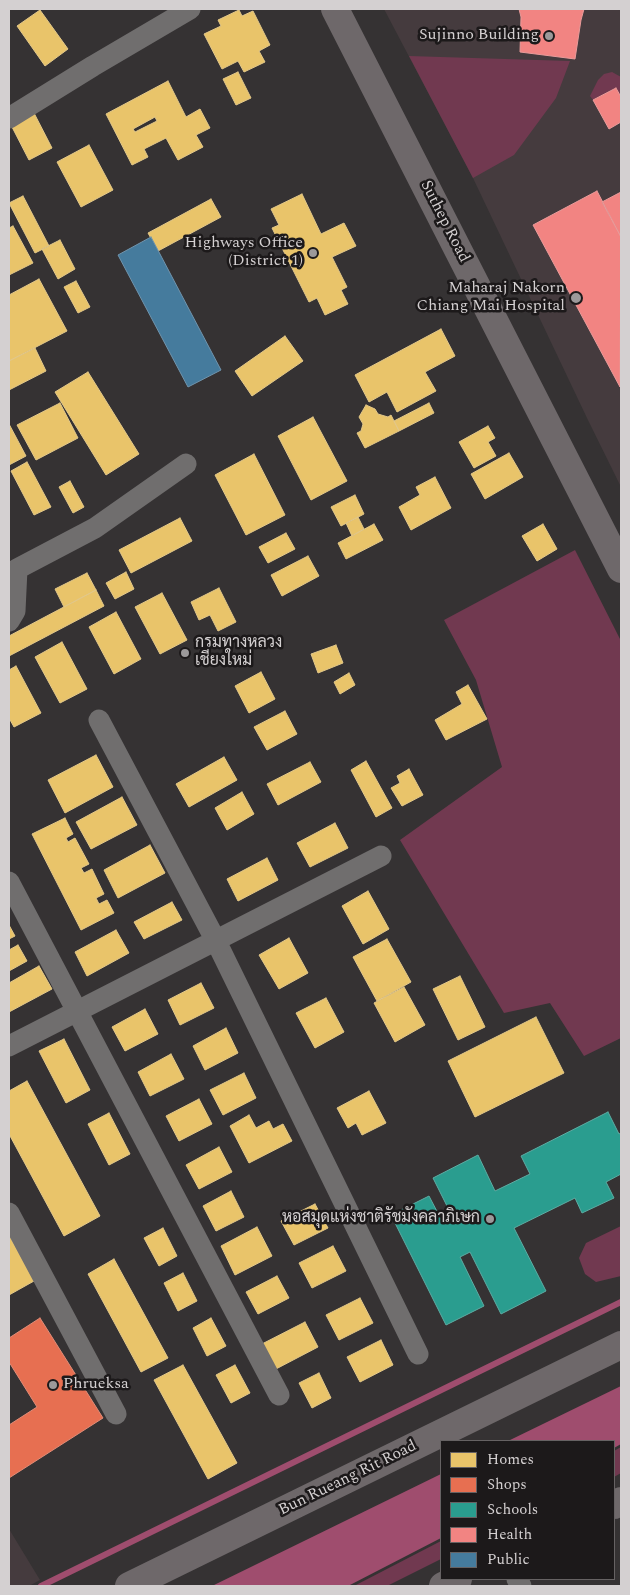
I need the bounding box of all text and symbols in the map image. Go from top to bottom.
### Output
place label: Sujinno Building [419,26,539,46]
marker: Sujinno Building [543,30,555,42]
street label: Suthep Road [415,178,473,266]
place label: Highways Office (District 1) [184,234,303,272]
marker: Highways Office (District 1) [307,247,319,259]
place label: Maharaj Nakorn Chiang Mai Hospital [416,279,565,317]
marker: Maharaj Nakorn Chiang Mai Hospital [569,291,583,305]
place label: กรมทางหลวง เชียงใหม่ [195,634,282,672]
marker: กรมทางหลวง เชียงใหม่ [179,647,191,659]
place label: หอสมุดแห่งชาติรัชมังคลาภิเษก [282,1209,480,1229]
marker: หอสมุดแห่งชาติรัชมังคลาภิเษก [484,1213,496,1225]
place label: Phrueksa [63,1375,129,1395]
marker: Phrueksa [47,1379,59,1391]
street label: Bun Rueang Rit Road [276,1437,420,1521]
legend [440,1440,615,1580]
text: Homes [487,1448,534,1471]
text: Shops [487,1473,527,1496]
text: Schools [487,1498,538,1521]
text: Health [487,1523,532,1546]
text: Public [487,1548,530,1571]

